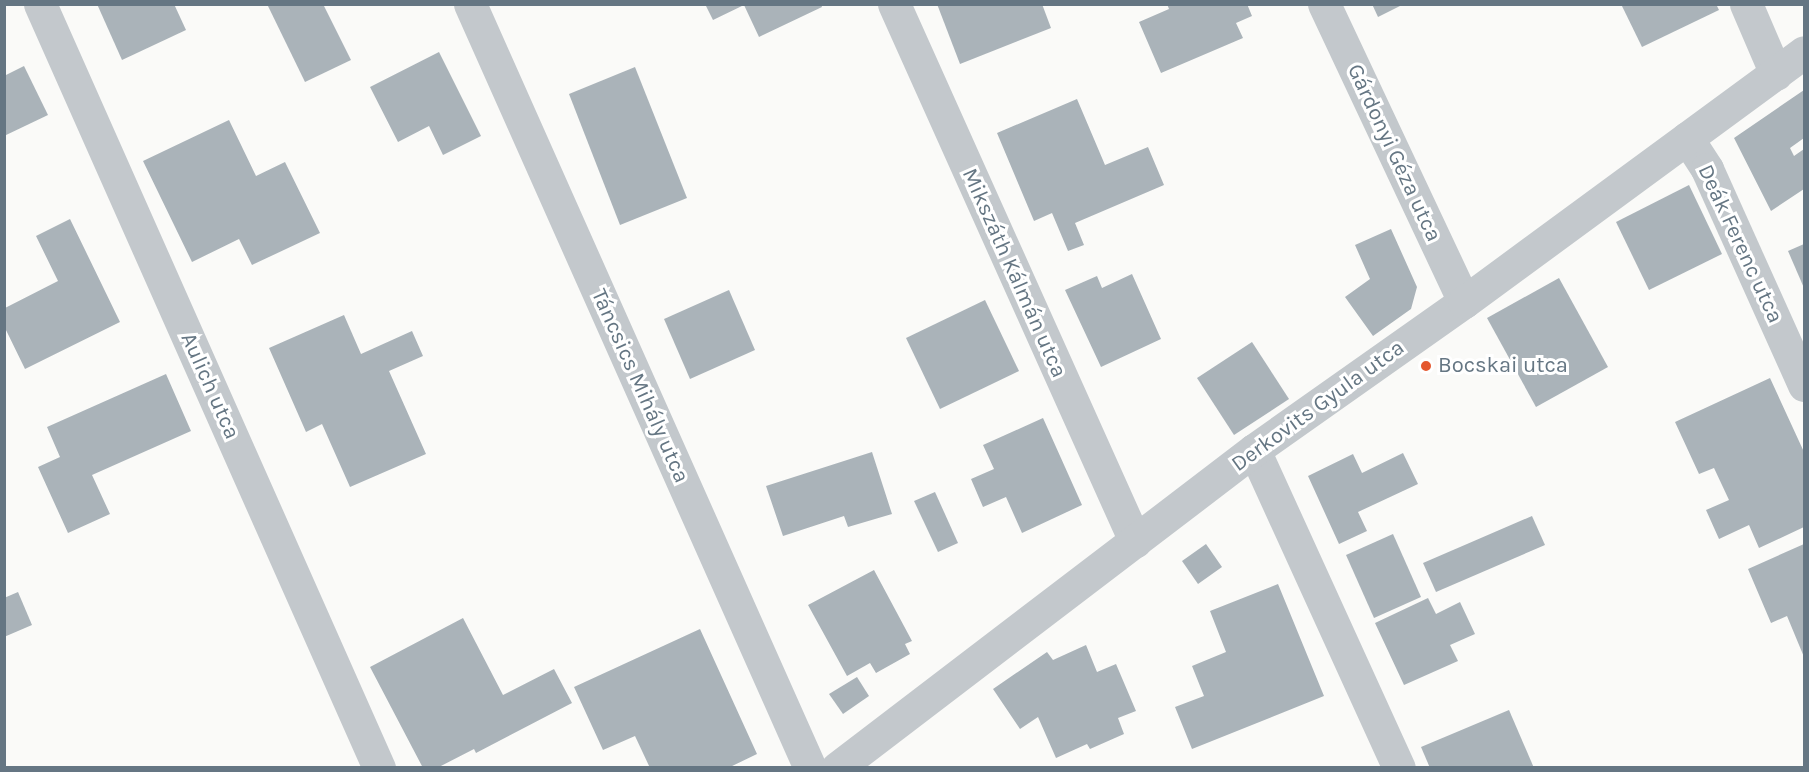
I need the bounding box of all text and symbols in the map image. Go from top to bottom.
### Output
street label: Gárdonyi Géza utca [1341,60,1447,246]
street label: Deák Ferenc utca [1692,161,1788,327]
street label: Mikszáth Kálmán utca [956,164,1072,382]
street label: Táncsics Mihály utca [585,285,695,487]
street label: Aulich utca [175,329,245,443]
street label: Derkovits Gyula utca [1226,334,1410,478]
place label: Bocskai utca [1438,353,1568,379]
marker: Bocskai utca [1419,359,1433,373]

